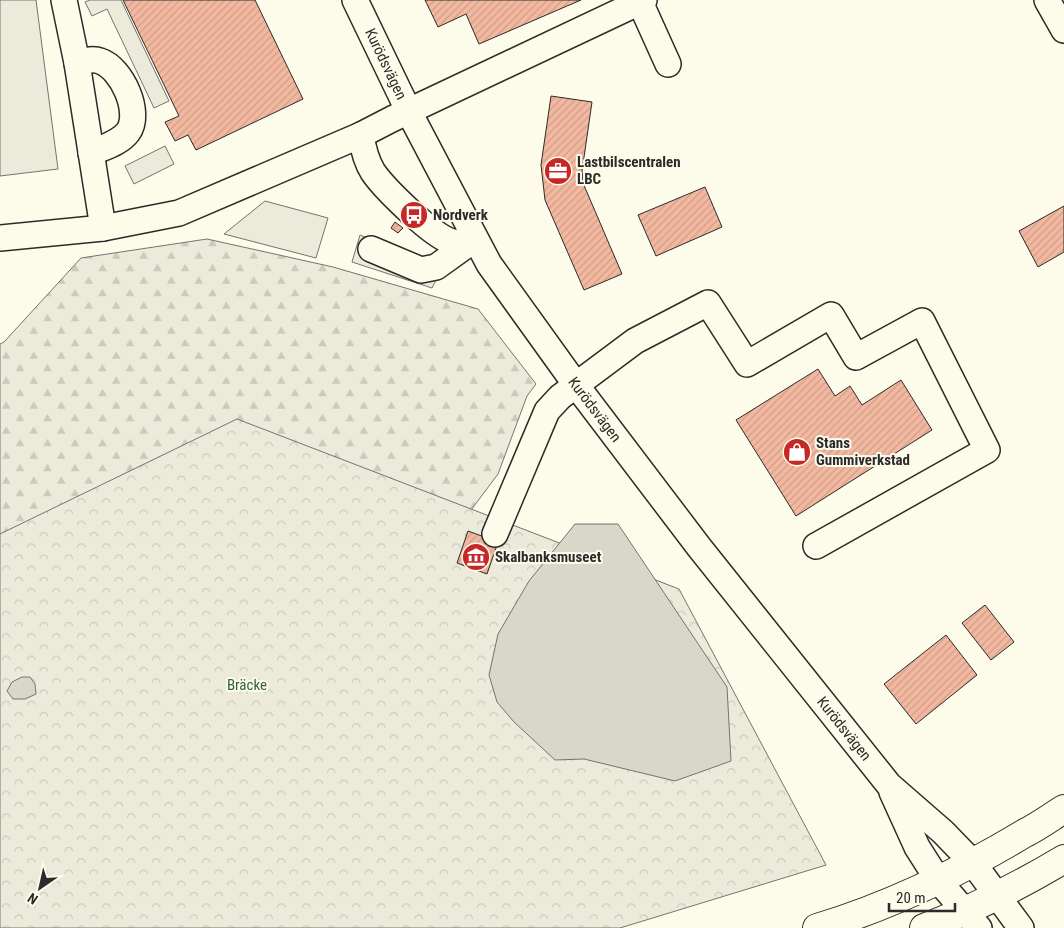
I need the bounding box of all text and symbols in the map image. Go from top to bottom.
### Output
street label: Kurödsvägen [361,25,411,102]
place label: Lastbilscentralen LBC [577,153,681,188]
office icon: Lastbilscentralen LBC [543,156,573,186]
bus stop icon: Nordverk [399,200,429,230]
place label: Nordverk [433,206,489,224]
street label: Kurödsvägen [564,374,625,446]
place label: Stans Gummiverkstad [816,434,910,469]
shop icon: Stans Gummiverkstad [782,437,812,467]
museum icon: Skalbanksmuseet [461,542,491,572]
place label: Skalbanksmuseet [495,548,602,566]
park label: Bräcke [227,676,267,694]
street label: Kurödsvägen [813,693,875,764]
north arrow [15,863,65,913]
scale bar [889,880,955,912]
text: 20 m [896,889,926,907]
text: N [25,890,41,908]

